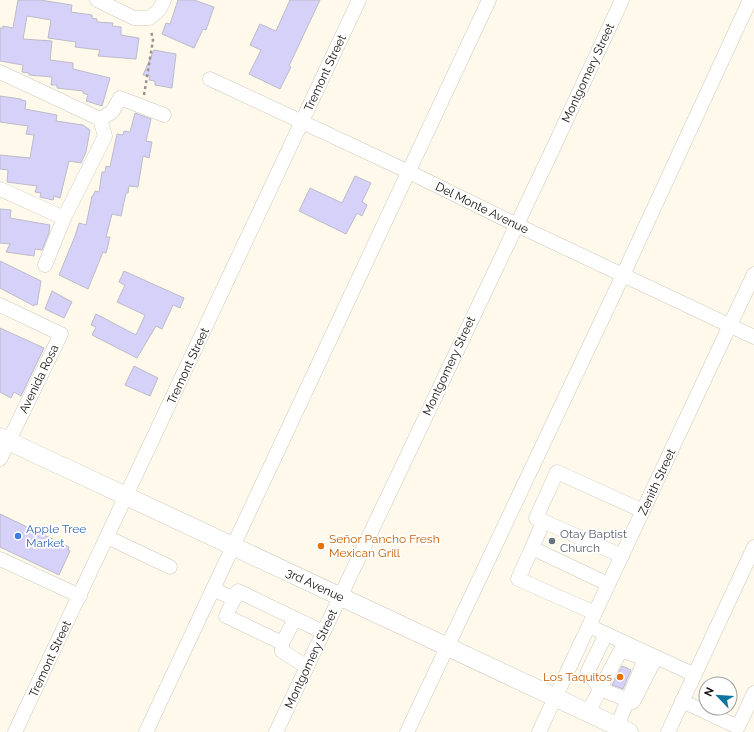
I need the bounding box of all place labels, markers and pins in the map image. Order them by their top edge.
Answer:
place label: Apple Tree Market [26,522,86,550]
place label: Otay Baptist Church [560,527,627,555]
marker: Apple Tree Market [13,531,23,541]
place label: Señor Pancho Fresh Mexican Grill [329,532,440,560]
marker: Otay Baptist Church [547,536,557,546]
marker: Señor Pancho Fresh Mexican Grill [316,541,326,551]
place label: Los Taquitos [543,670,612,684]
marker: Los Taquitos [615,672,625,682]

